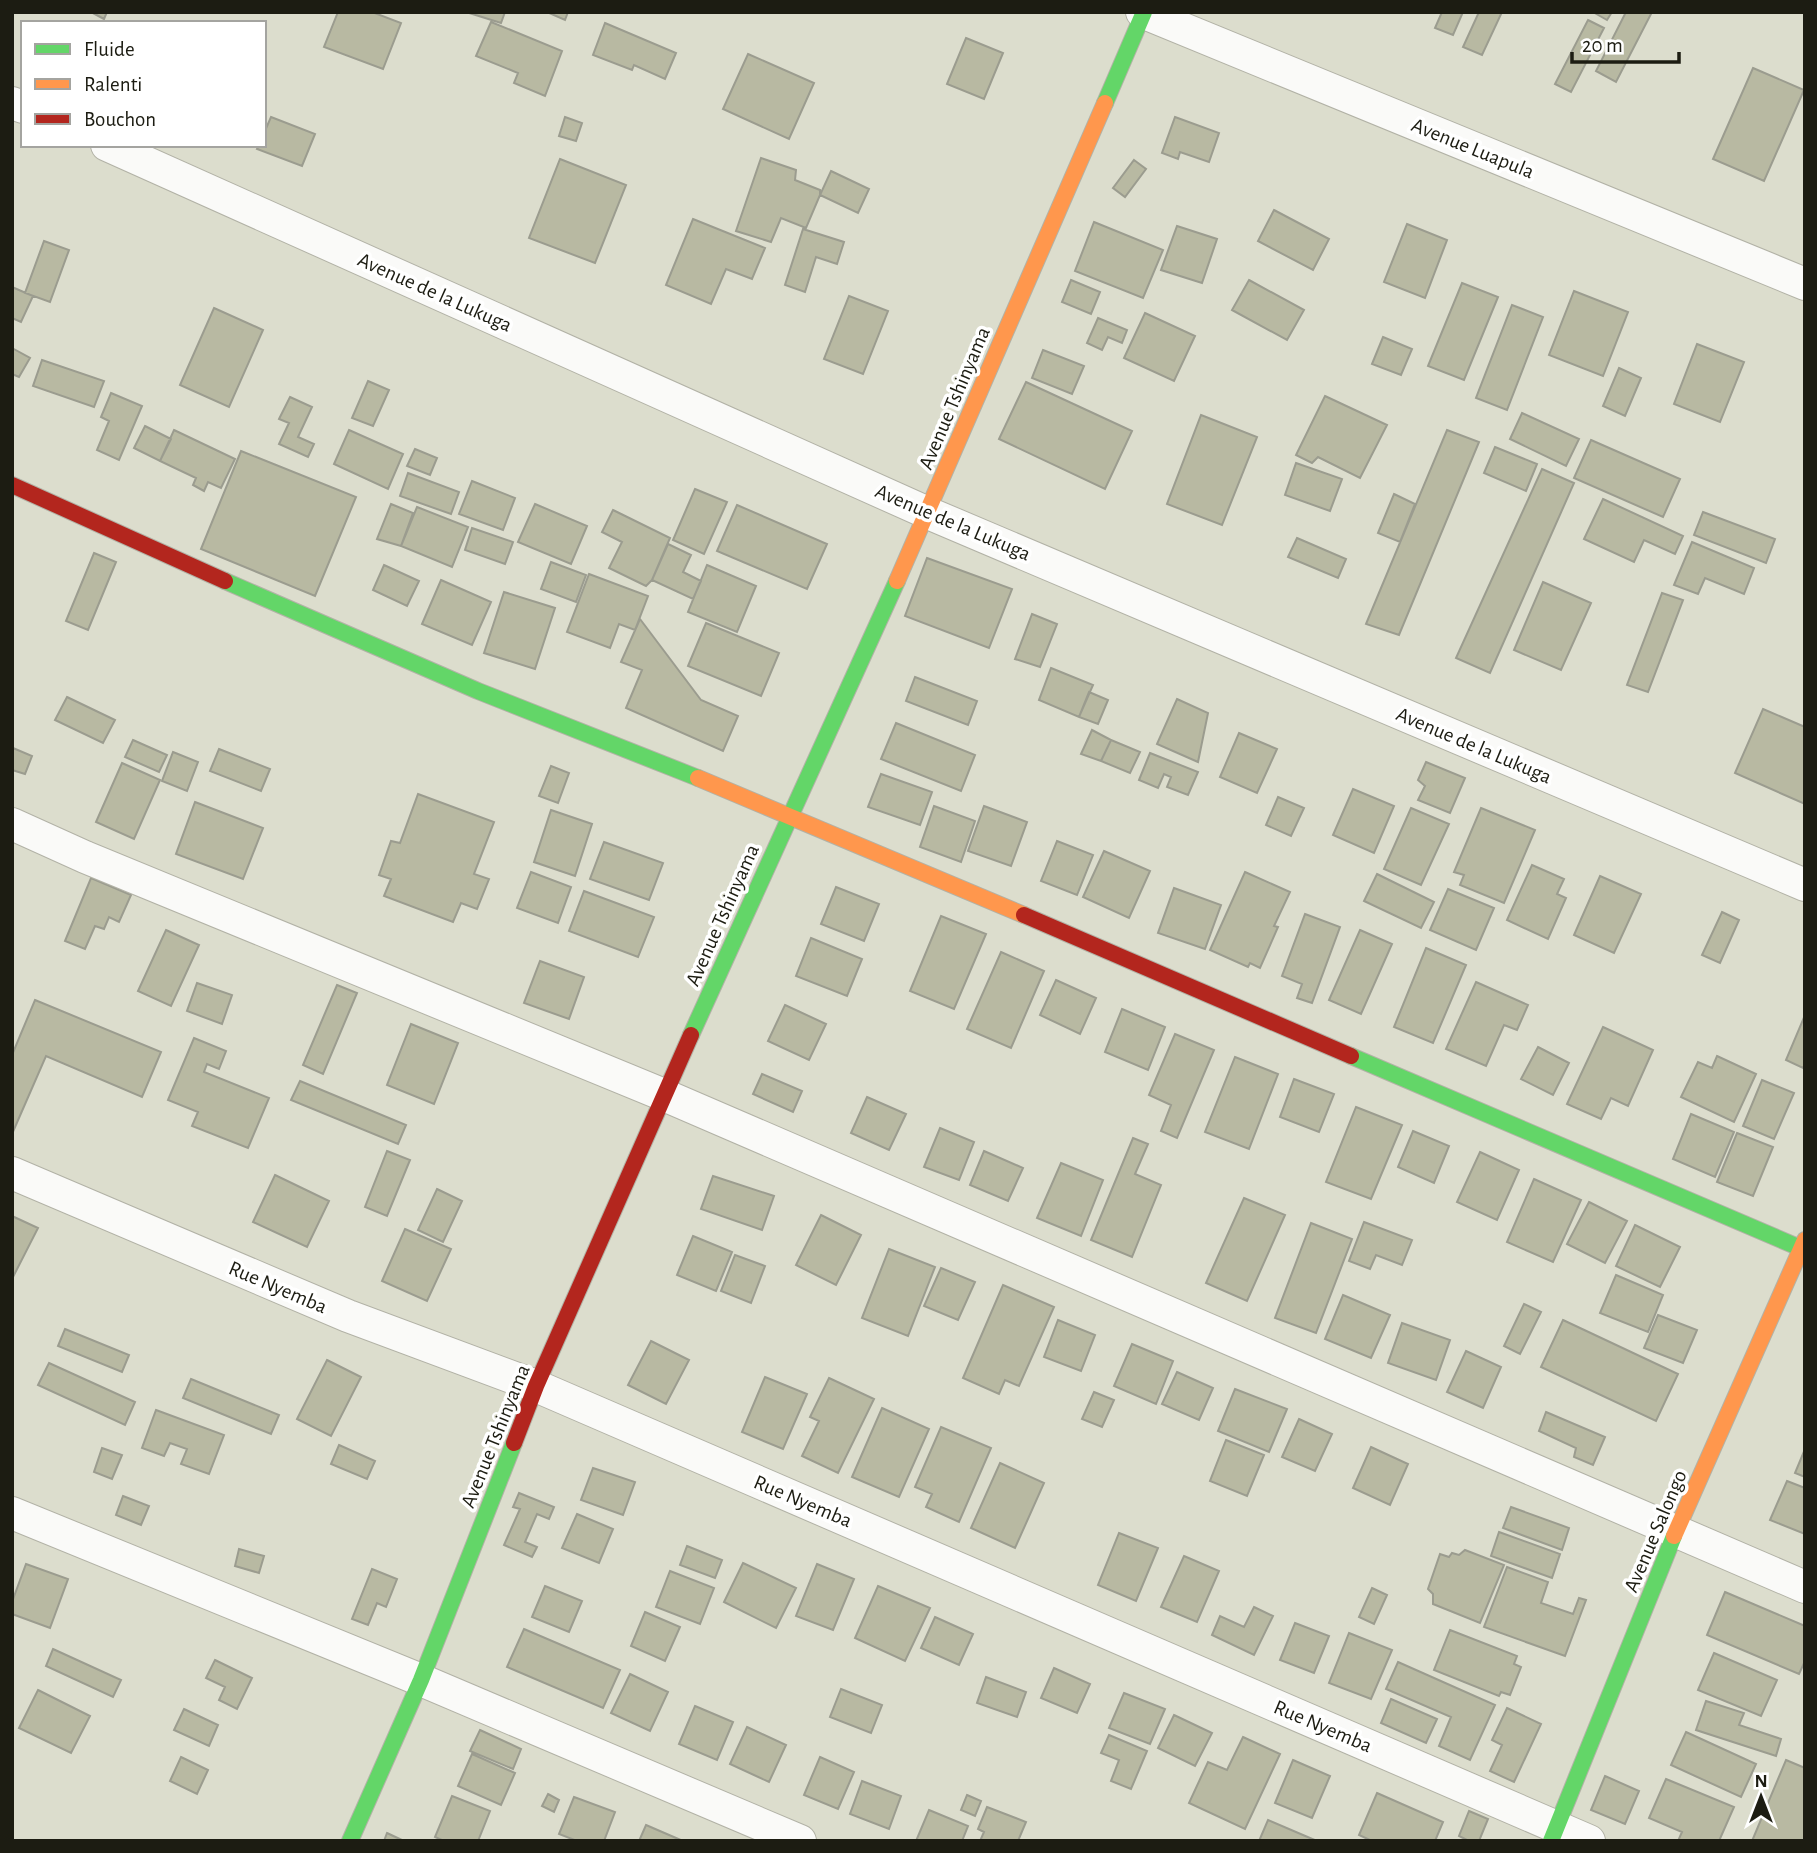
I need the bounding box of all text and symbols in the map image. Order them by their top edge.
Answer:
legend [21,21,266,147]
scale bar [1572,21,1679,65]
text: 20 m [1582,35,1623,56]
text: Fluide [84,39,135,60]
text: Ralenti [84,74,142,95]
text: Bouchon [84,109,156,130]
street label: Avenue Luapula [1409,114,1537,183]
street label: Avenue de la Lukuga [355,249,515,336]
street label: Avenue Tshinyama [915,324,994,472]
street label: Avenue de la Lukuga [872,480,1034,565]
street label: Avenue de la Lukuga [1393,703,1555,788]
street label: Avenue Tshinyama [682,841,763,989]
street label: Rue Nyemba [226,1257,330,1318]
street label: Avenue Tshinyama [457,1361,534,1511]
street label: Avenue Salongo [1620,1467,1691,1595]
street label: Rue Nyemba [751,1471,855,1532]
street label: Rue Nyemba [1271,1696,1375,1757]
north arrow [1726,1762,1796,1832]
text: N [1754,1772,1768,1791]

